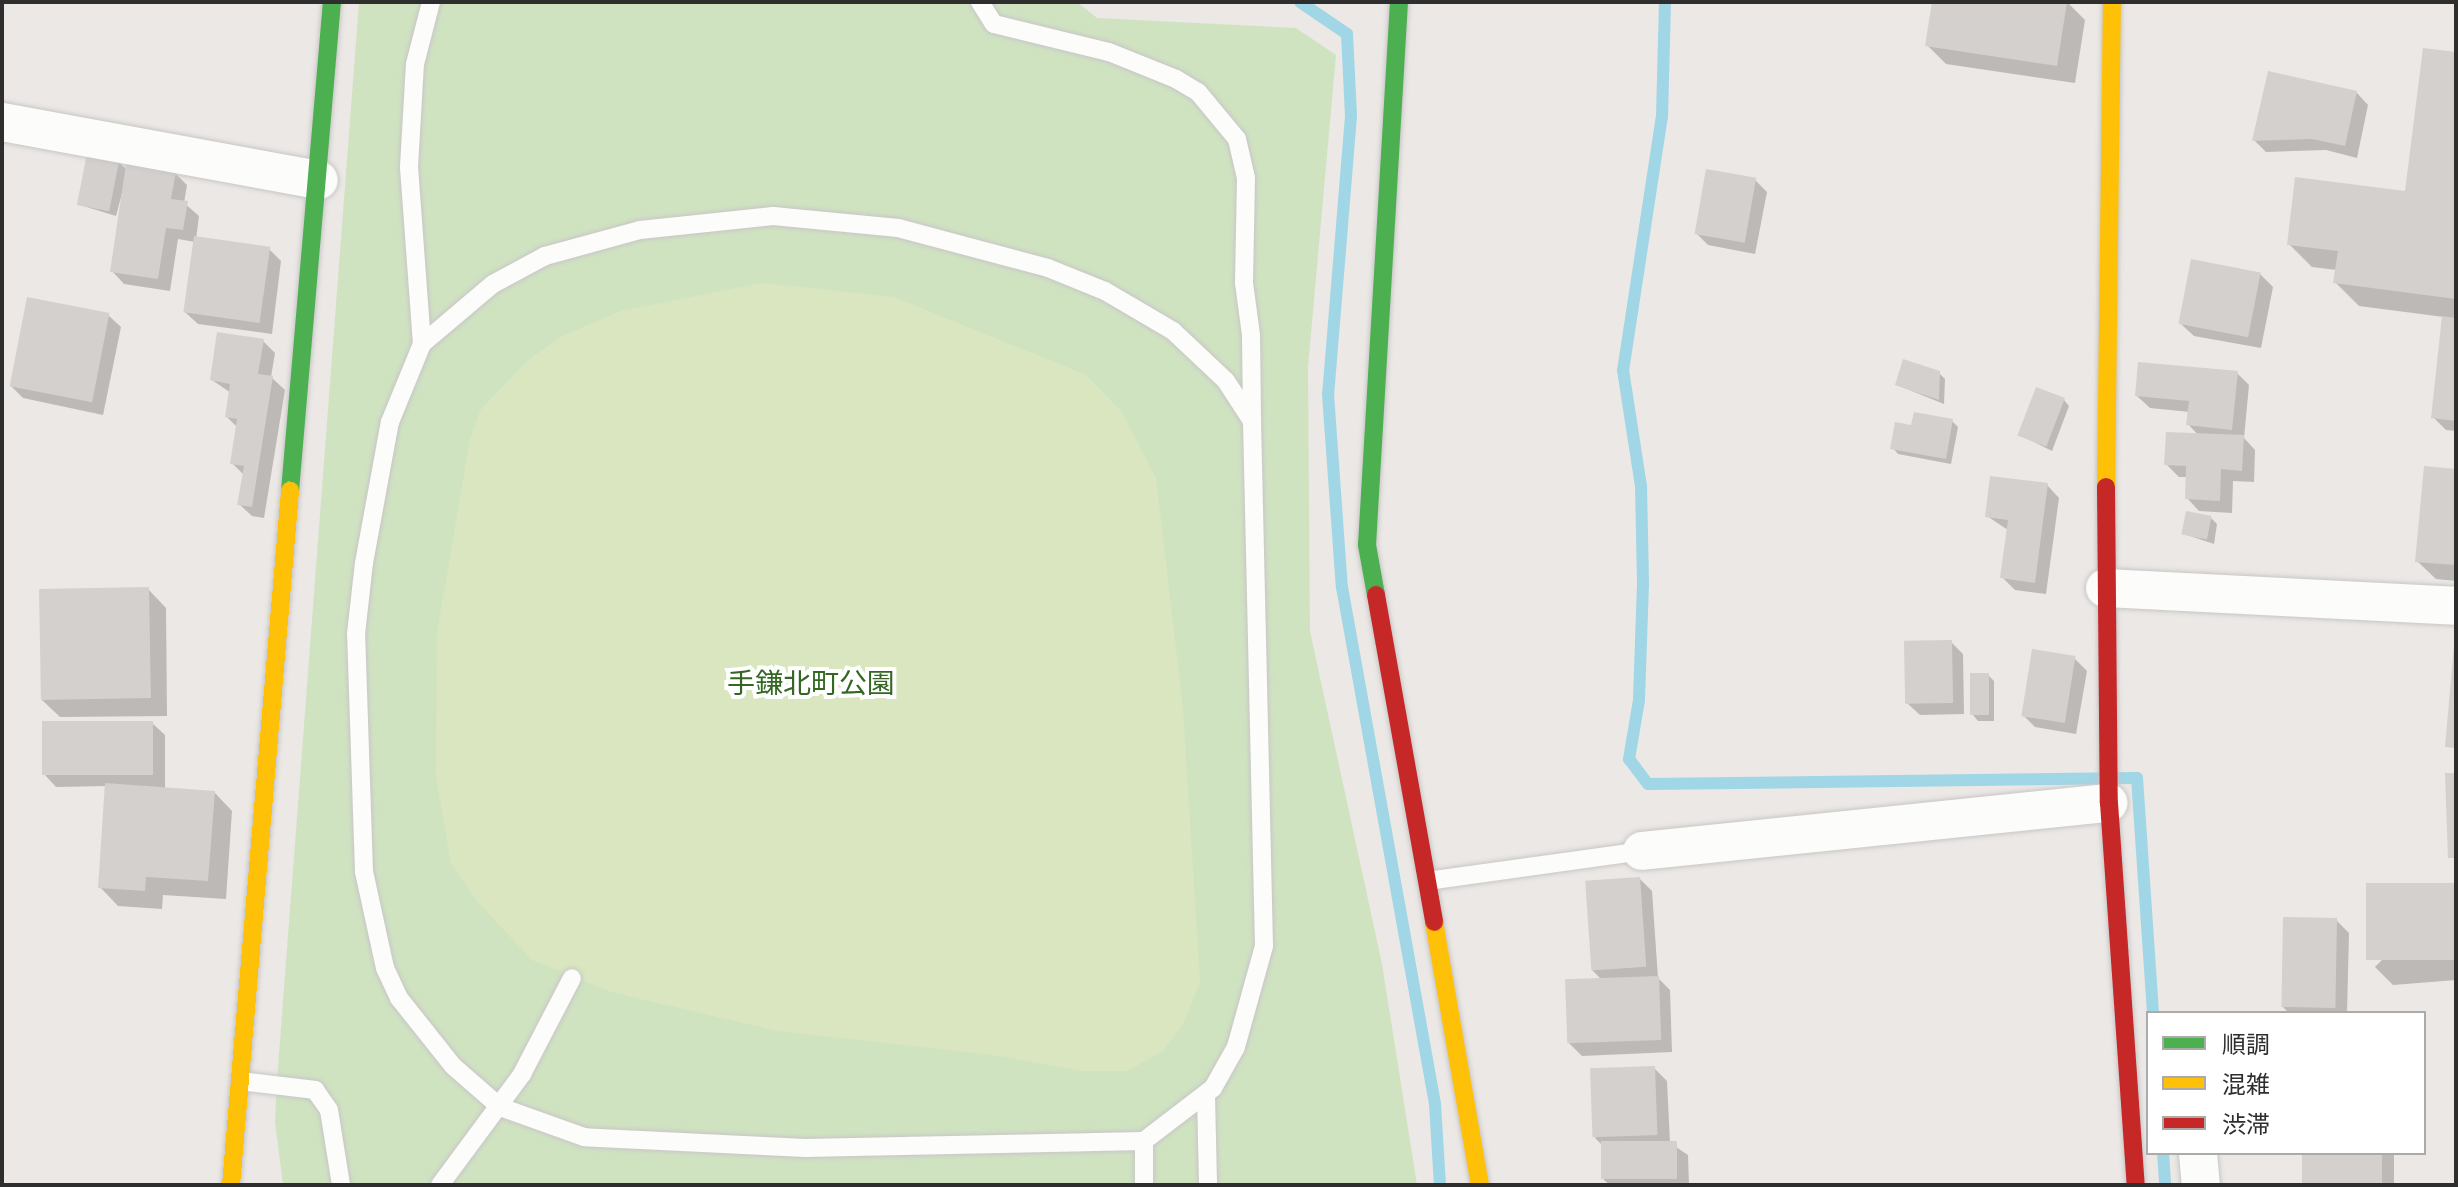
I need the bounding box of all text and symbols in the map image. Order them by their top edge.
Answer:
park label: 手鎌北町公園 [727,667,895,701]
legend [2146,1011,2426,1155]
text: 順調 [2222,1028,2270,1061]
text: 混雑 [2222,1068,2270,1101]
text: 渋滞 [2222,1108,2270,1141]

